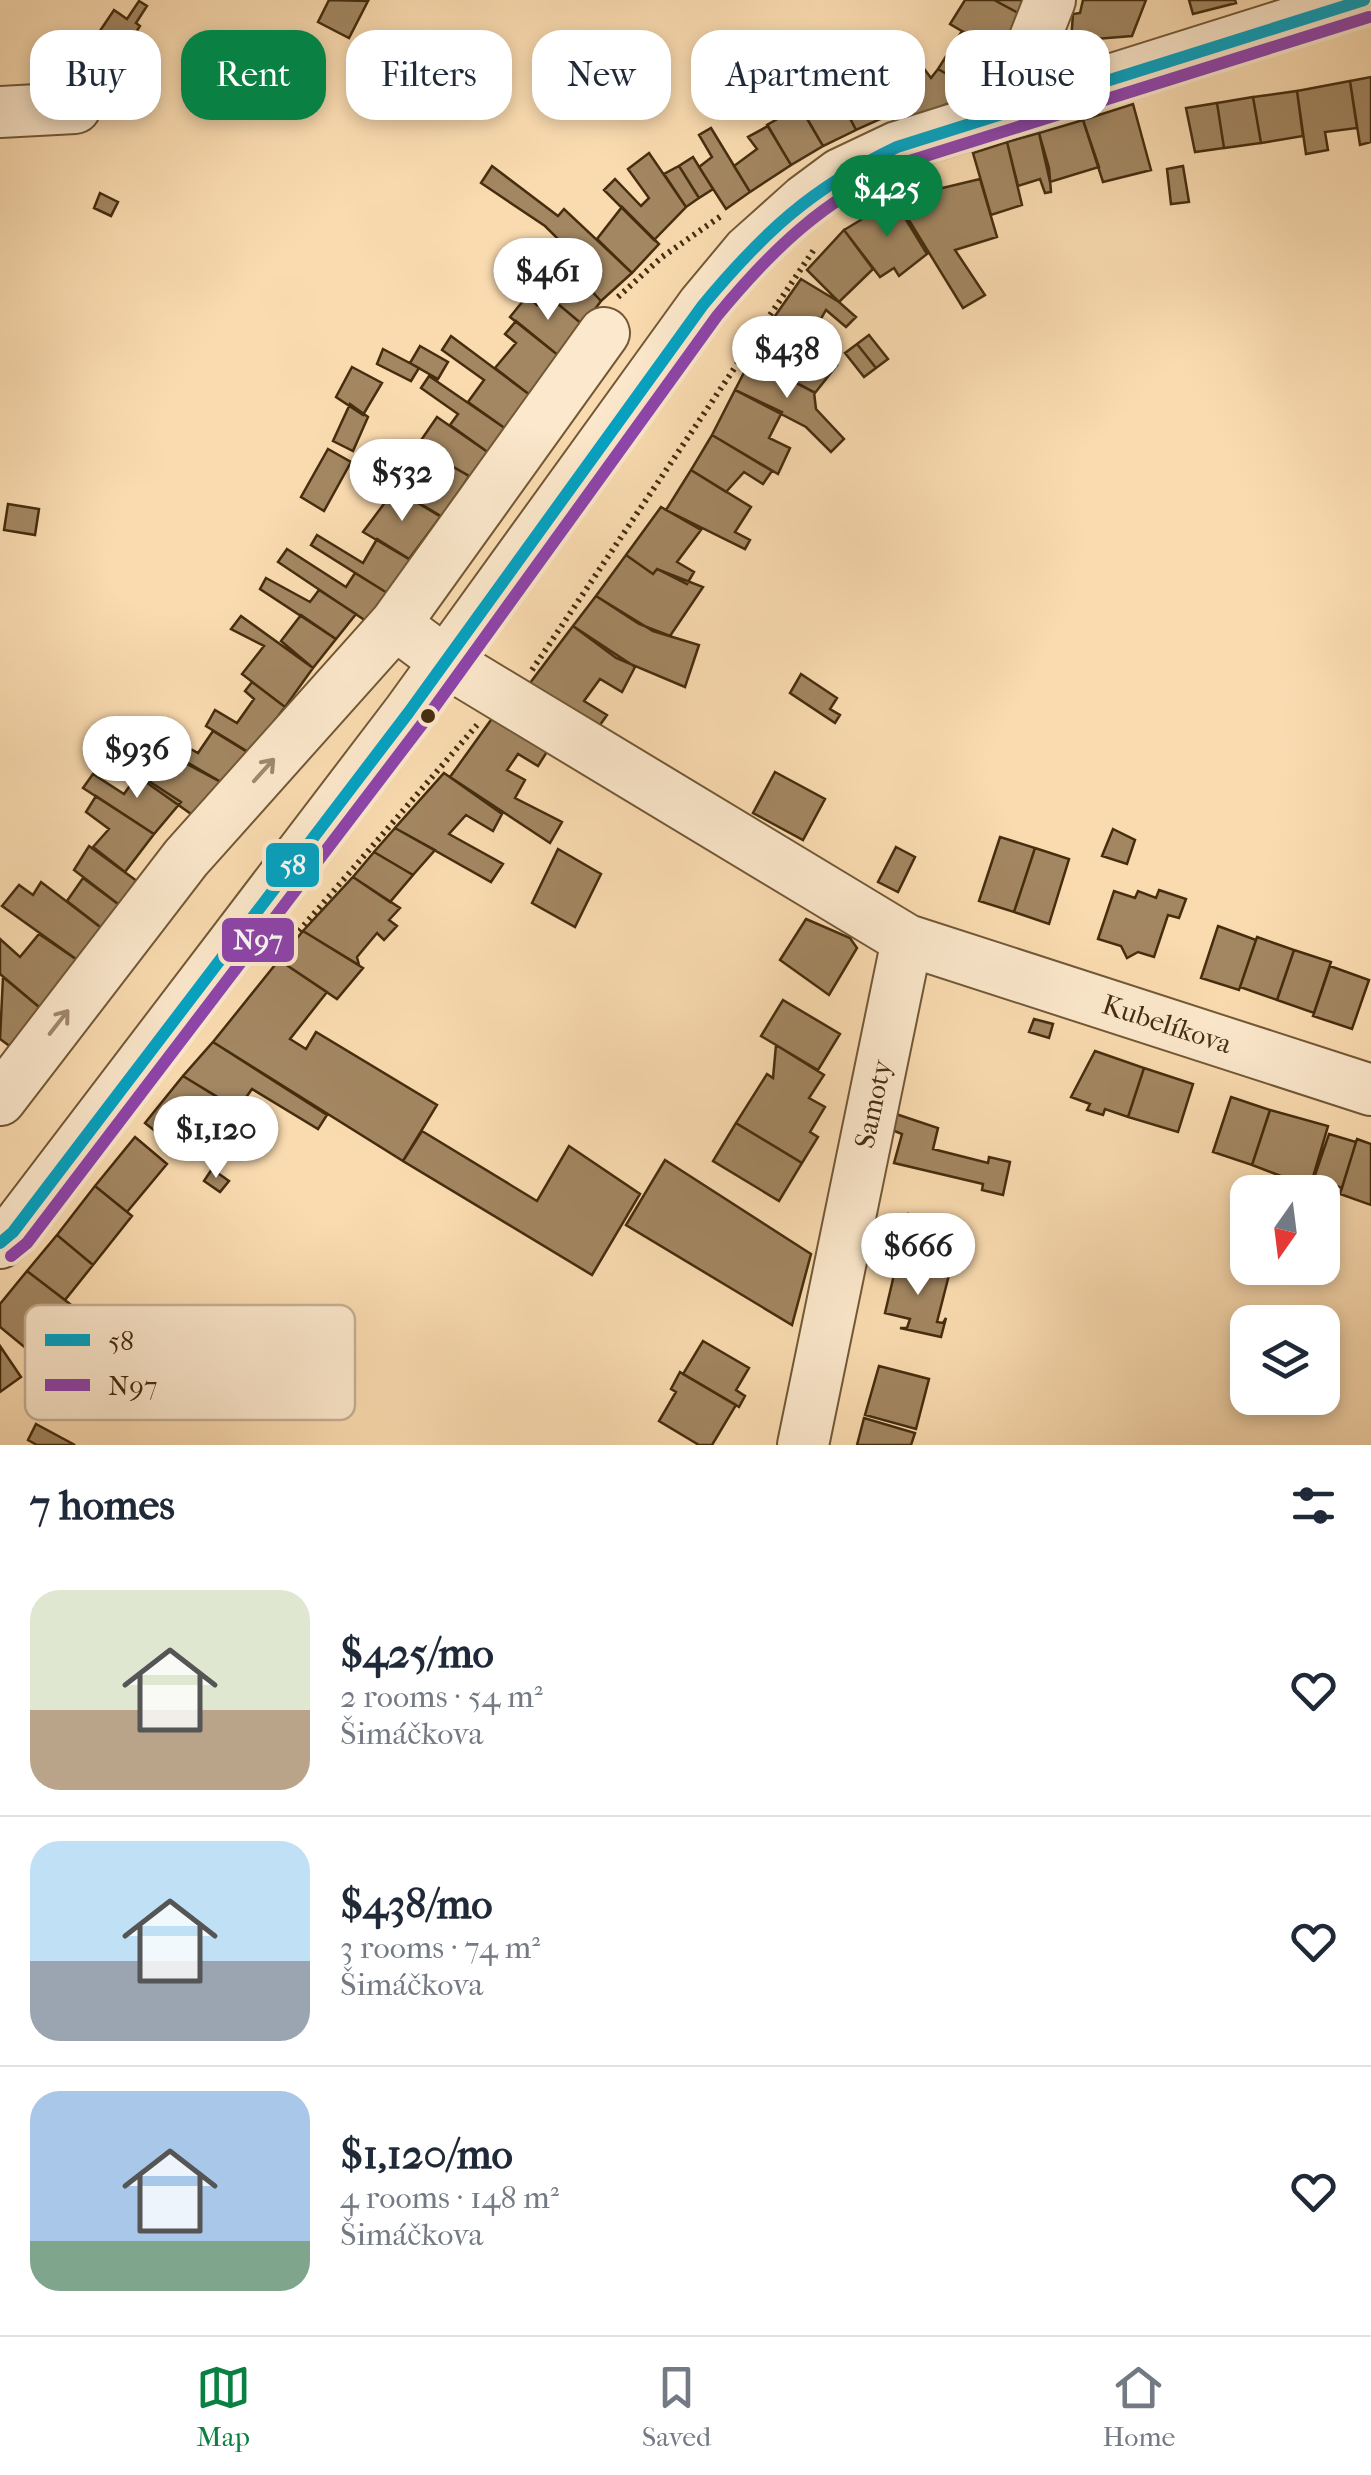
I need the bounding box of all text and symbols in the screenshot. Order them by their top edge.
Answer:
chip: Buy [30,30,161,120]
chip: Rent [181,30,326,120]
chip: Filters [346,30,512,120]
chip: New [532,30,671,120]
chip: Apartment [691,30,925,120]
chip: House [945,30,1110,120]
pin: $425 [828,155,946,240]
text: $425 [854,169,920,206]
pin: $461 [489,238,607,323]
text: $461 [515,252,581,289]
pin: $438 [728,316,846,401]
text: $438 [754,330,820,367]
pin: $532 [343,439,461,524]
text: $532 [371,453,433,490]
unlabelled marker [418,706,438,726]
pin: $936 [78,716,196,801]
text: $936 [105,730,169,767]
one-way arrow [253,758,276,783]
line badge: 58 [264,841,321,889]
text: 58 [280,848,306,881]
line badge: N97 [220,916,296,964]
text: N97 [233,923,283,956]
street label: Kubelíkova [1098,988,1237,1061]
one-way arrow [48,1010,70,1036]
street label: Samoty [848,1056,899,1151]
pin: $1,120 [135,1096,297,1181]
text: $1,120 [175,1110,257,1147]
north arrow [1230,1175,1340,1285]
map controls [1230,1175,1340,1415]
pin: $666 [859,1213,977,1298]
text: $666 [883,1227,953,1264]
legend [25,1305,355,1420]
button: layers [1230,1305,1340,1415]
text: 58 [108,1324,134,1357]
text: N97 [108,1369,157,1402]
icon: filters [1286,1478,1341,1533]
text: 7 homes [30,1481,175,1530]
text: $425/mo [340,1629,494,1678]
icon: home [110,1630,230,1750]
icon: heart [1286,1663,1341,1718]
text: 2 rooms · 54 m² [340,1678,543,1715]
text: Šimáčkova [340,1715,483,1752]
text: $438/mo [340,1880,493,1929]
icon: home [110,1881,230,2001]
icon: heart [1286,1914,1341,1969]
text: 3 rooms · 74 m² [340,1929,540,1966]
text: Šimáčkova [340,1966,483,2003]
text: $1,120/mo [340,2130,513,2179]
icon: home [110,2131,230,2251]
icon: heart [1286,2164,1341,2219]
text: 4 rooms · 148 m² [340,2179,559,2216]
text: Šimáčkova [340,2216,483,2253]
tab: Map [196,2360,251,2453]
tab: Saved [642,2360,711,2453]
tab: Home [1103,2360,1175,2453]

